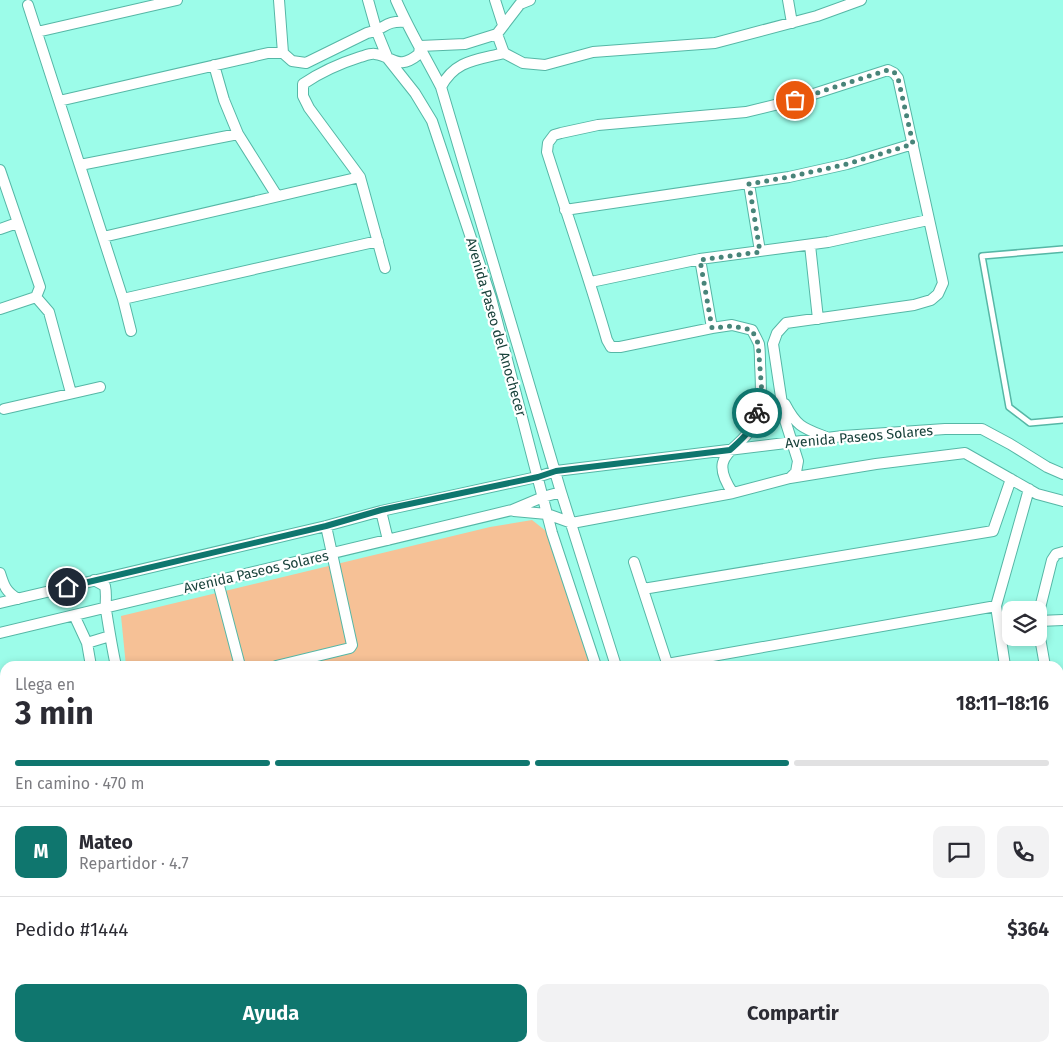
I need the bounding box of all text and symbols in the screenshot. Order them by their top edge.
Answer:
pin [774,79,816,121]
icon: bag [781,86,809,114]
street label: Avenida Paseo del Anochecer [462,236,530,419]
courier [732,388,782,438]
icon: bike [743,399,771,427]
street label: Avenida Paseos Solares [784,422,934,452]
street label: Avenida Paseos Solares [182,547,331,597]
pin [46,566,88,608]
icon: home [53,573,81,601]
map controls [1002,601,1047,646]
button: layers [1002,601,1047,646]
text: Llega en [15,675,75,694]
text: 18:11–18:16 [956,692,1049,715]
text: 3 min [15,694,94,732]
text: En camino · 470 m [15,774,144,793]
button: chat [933,826,985,878]
button: phone [997,826,1049,878]
text: Mateo [79,831,133,854]
text: M [34,840,48,863]
text: Repartidor · 4.7 [79,854,189,873]
text: Pedido #1444 [15,918,128,941]
text: $364 [1007,918,1049,941]
button: Ayuda [15,984,527,1042]
button: Compartir [537,984,1049,1042]

